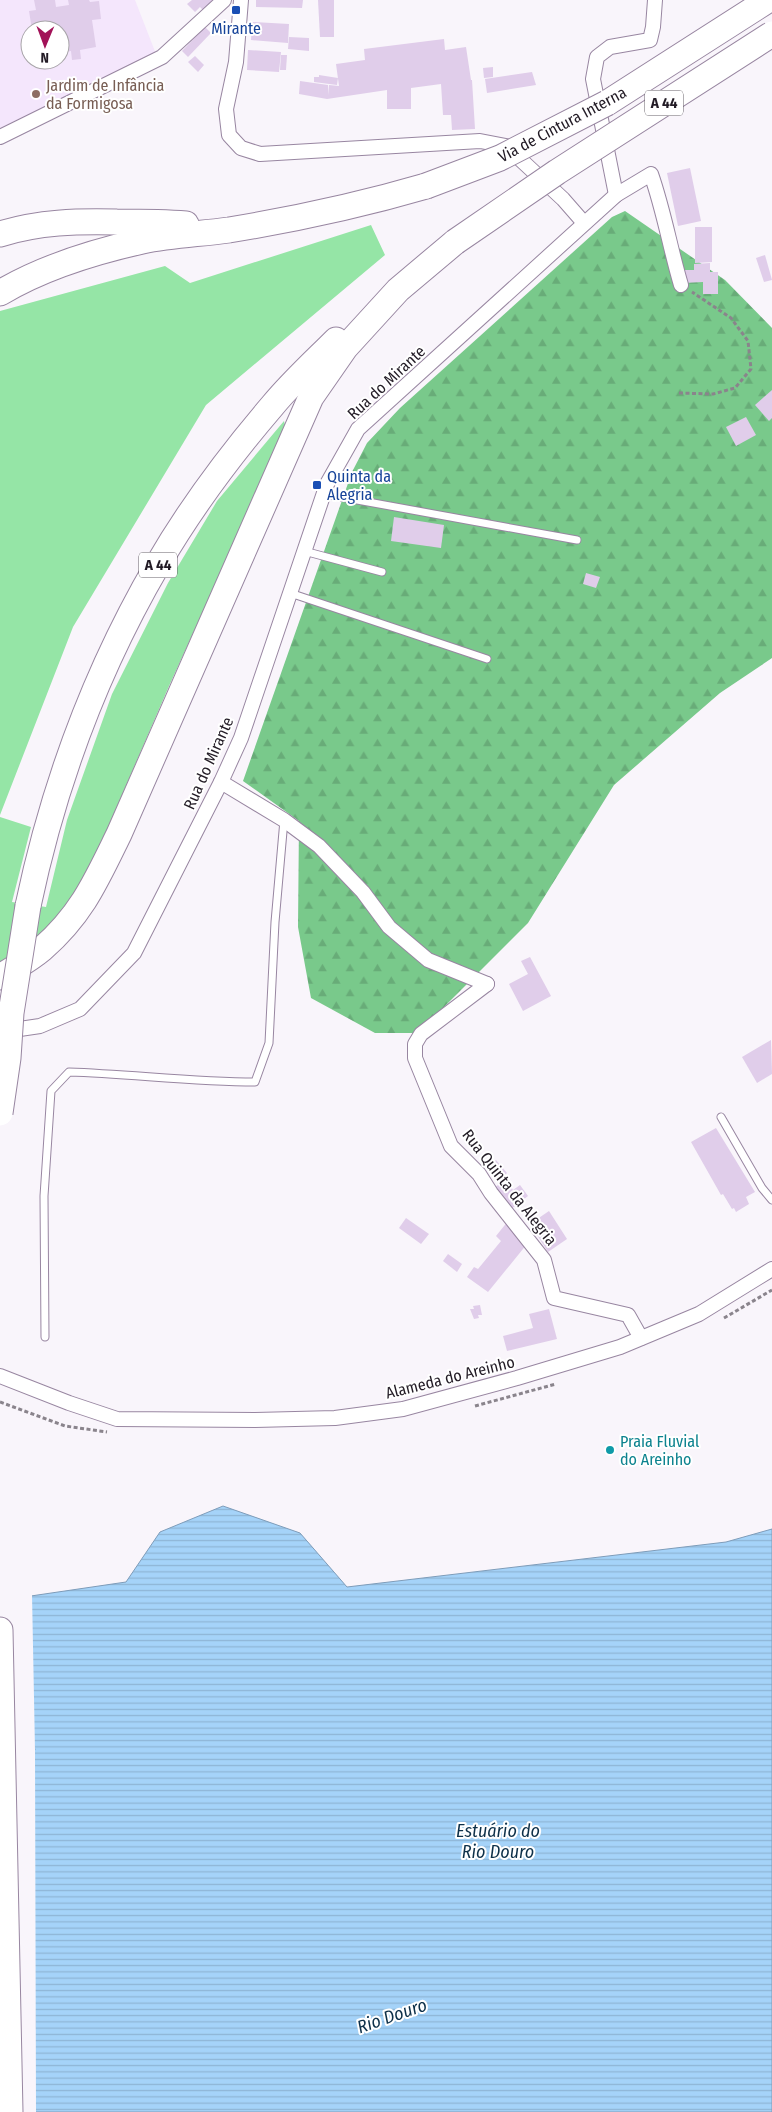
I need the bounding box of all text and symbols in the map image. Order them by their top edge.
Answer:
marker: Mirante [230,4,242,16]
place label: Mirante [211,19,261,38]
north arrow [20,20,70,70]
text: N [40,49,49,66]
place label: Jardim de Infância da Formigosa [46,76,165,113]
street label: Via de Cintura Interna [495,83,630,166]
marker: Jardim de Infância da Formigosa [30,88,42,100]
road number: A 44 [645,90,683,116]
street label: Rua do Mirante [344,342,429,423]
place label: Quinta da Alegria [327,467,391,504]
marker: Quinta da Alegria [311,479,323,491]
road number: A 44 [139,552,177,578]
street label: Rua do Mirante [180,714,237,812]
street label: Rua Quinta da Alegria [458,1126,561,1249]
street label: Alameda do Areinho [384,1352,517,1403]
place label: Praia Fluvial do Areinho [620,1432,699,1469]
marker: Praia Fluvial do Areinho [604,1444,616,1456]
water label: Estuário do Rio Douro [456,1820,540,1863]
water label: Rio Douro [354,1994,430,2038]

